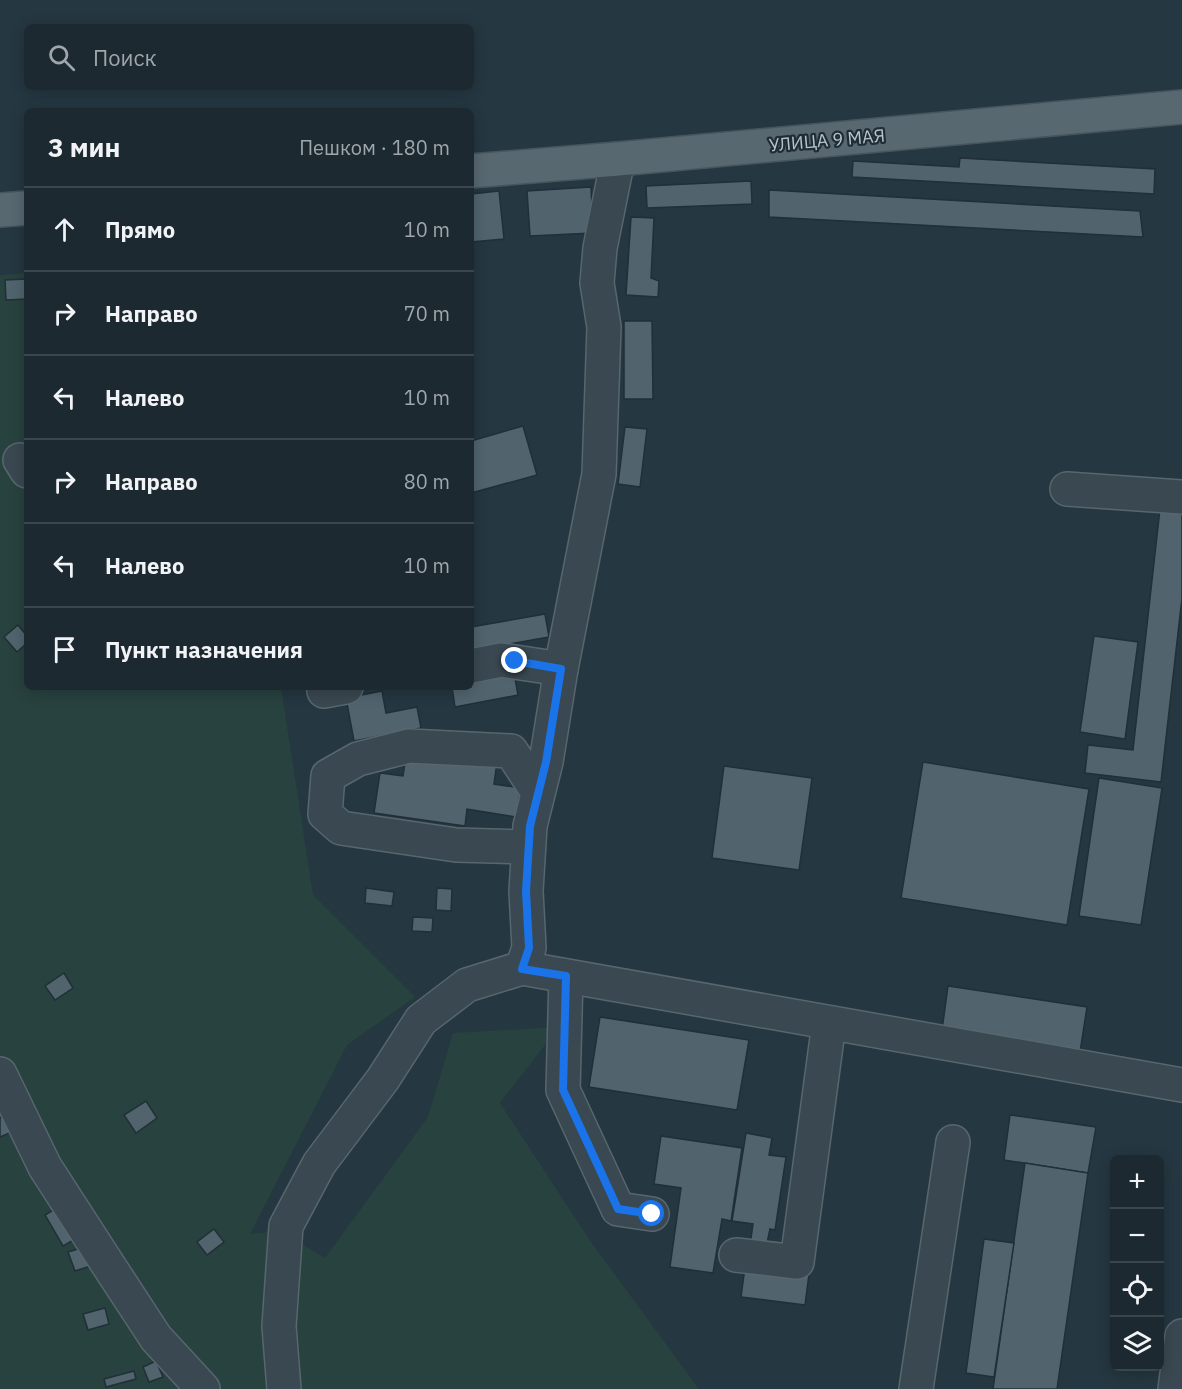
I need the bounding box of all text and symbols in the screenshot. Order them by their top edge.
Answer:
search box [24,24,474,90]
icon: search [45,41,78,74]
text: Поиск [93,43,157,72]
street label: УЛИЦА 9 МАЯ [768,123,886,157]
text: 3 мин [48,130,120,164]
text: Пешком · 180 m [299,134,450,161]
icon: ahead [48,213,81,246]
text: Прямо [105,215,175,244]
text: 10 m [404,216,450,243]
icon: right [48,297,81,330]
text: Направо [105,299,198,328]
text: 70 m [404,300,450,327]
icon: left [48,381,81,414]
text: Налево [105,383,184,412]
text: 10 m [404,384,450,411]
icon: right [48,465,81,498]
text: Направо [105,467,198,496]
text: 80 m [404,468,450,495]
icon: left [48,549,81,582]
text: Налево [105,551,184,580]
text: 10 m [404,552,450,579]
icon: arrive [48,633,81,666]
text: Пункт назначения [105,635,303,664]
route end [501,647,527,673]
map controls [1110,1155,1164,1371]
button: + [1110,1155,1164,1209]
route start [638,1200,664,1226]
button: − [1110,1209,1164,1263]
button: locate [1110,1263,1164,1317]
button: layers [1110,1317,1164,1371]

